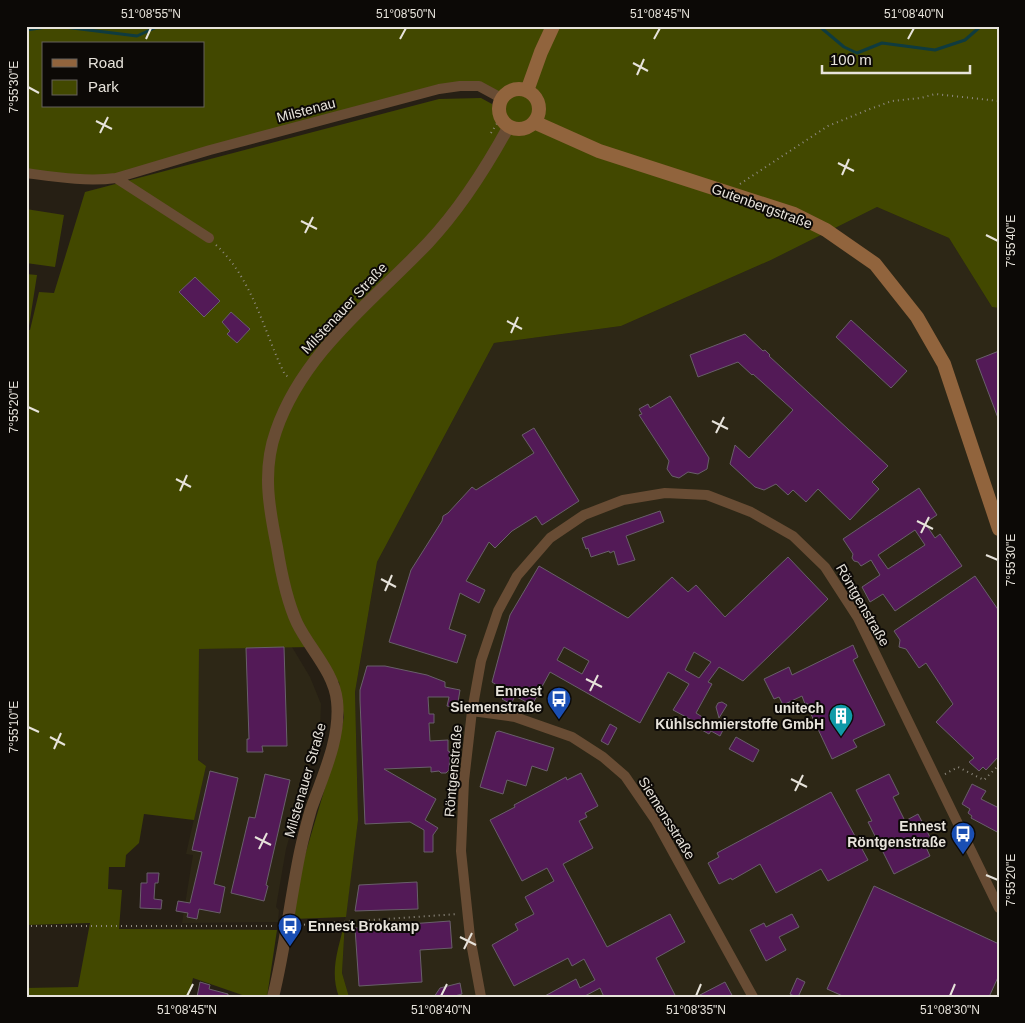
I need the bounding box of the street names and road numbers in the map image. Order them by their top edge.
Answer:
street label: Milstenau [275,95,337,125]
street label: Gutenbergstraße [710,180,815,232]
street label: Milstenauer Straße [298,259,390,357]
street label: Röntgenstraße [833,561,893,649]
street label: Milstenauer Straße [281,721,329,839]
street label: Röntgenstraße [441,724,465,818]
street label: Siemensstraße [635,774,699,862]

